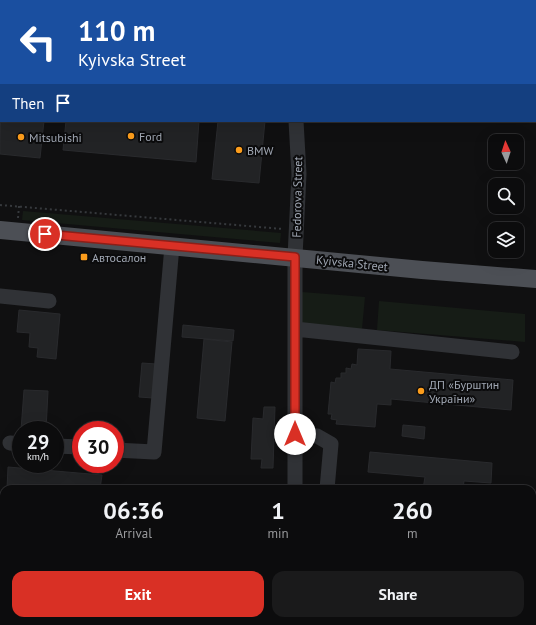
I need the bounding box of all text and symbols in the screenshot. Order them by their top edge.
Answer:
text: 110 m [78,12,155,49]
icon: left [12,16,64,68]
text: Kyivska Street [78,48,186,71]
icon: arrive [52,92,74,114]
text: Then [12,94,44,113]
place label: Ford [139,129,162,144]
place label: Mitsubishi [29,130,82,145]
marker: Ford [126,131,136,141]
marker: Mitsubishi [16,132,26,142]
north arrow [488,134,524,170]
map controls [488,134,524,258]
place label: BMW [247,143,274,158]
marker: BMW [234,145,244,155]
street label: Fedorova Street [289,156,305,238]
button: search [488,178,524,214]
pin [28,217,62,251]
button: layers [488,222,524,258]
icon: arrive [34,223,56,245]
place label: Автосалон [92,250,146,265]
marker: Автосалон [79,252,89,262]
street label: Kyivska Street [315,252,389,274]
place label: ДП «Бурштин України» [429,377,499,406]
marker: ДП «Бурштин України» [416,386,426,396]
position arrow [274,413,316,455]
speed limit sign: 30 [72,421,124,473]
text: 29 [27,429,49,455]
text: km/h [27,450,49,463]
text: 06:36 [103,495,164,526]
text: 1 [271,495,285,526]
text: 260 [392,495,433,526]
text: Arrival [116,525,152,542]
text: min [267,525,289,542]
text: m [407,525,418,542]
button: Exit [12,571,264,617]
button: Share [272,571,524,617]

